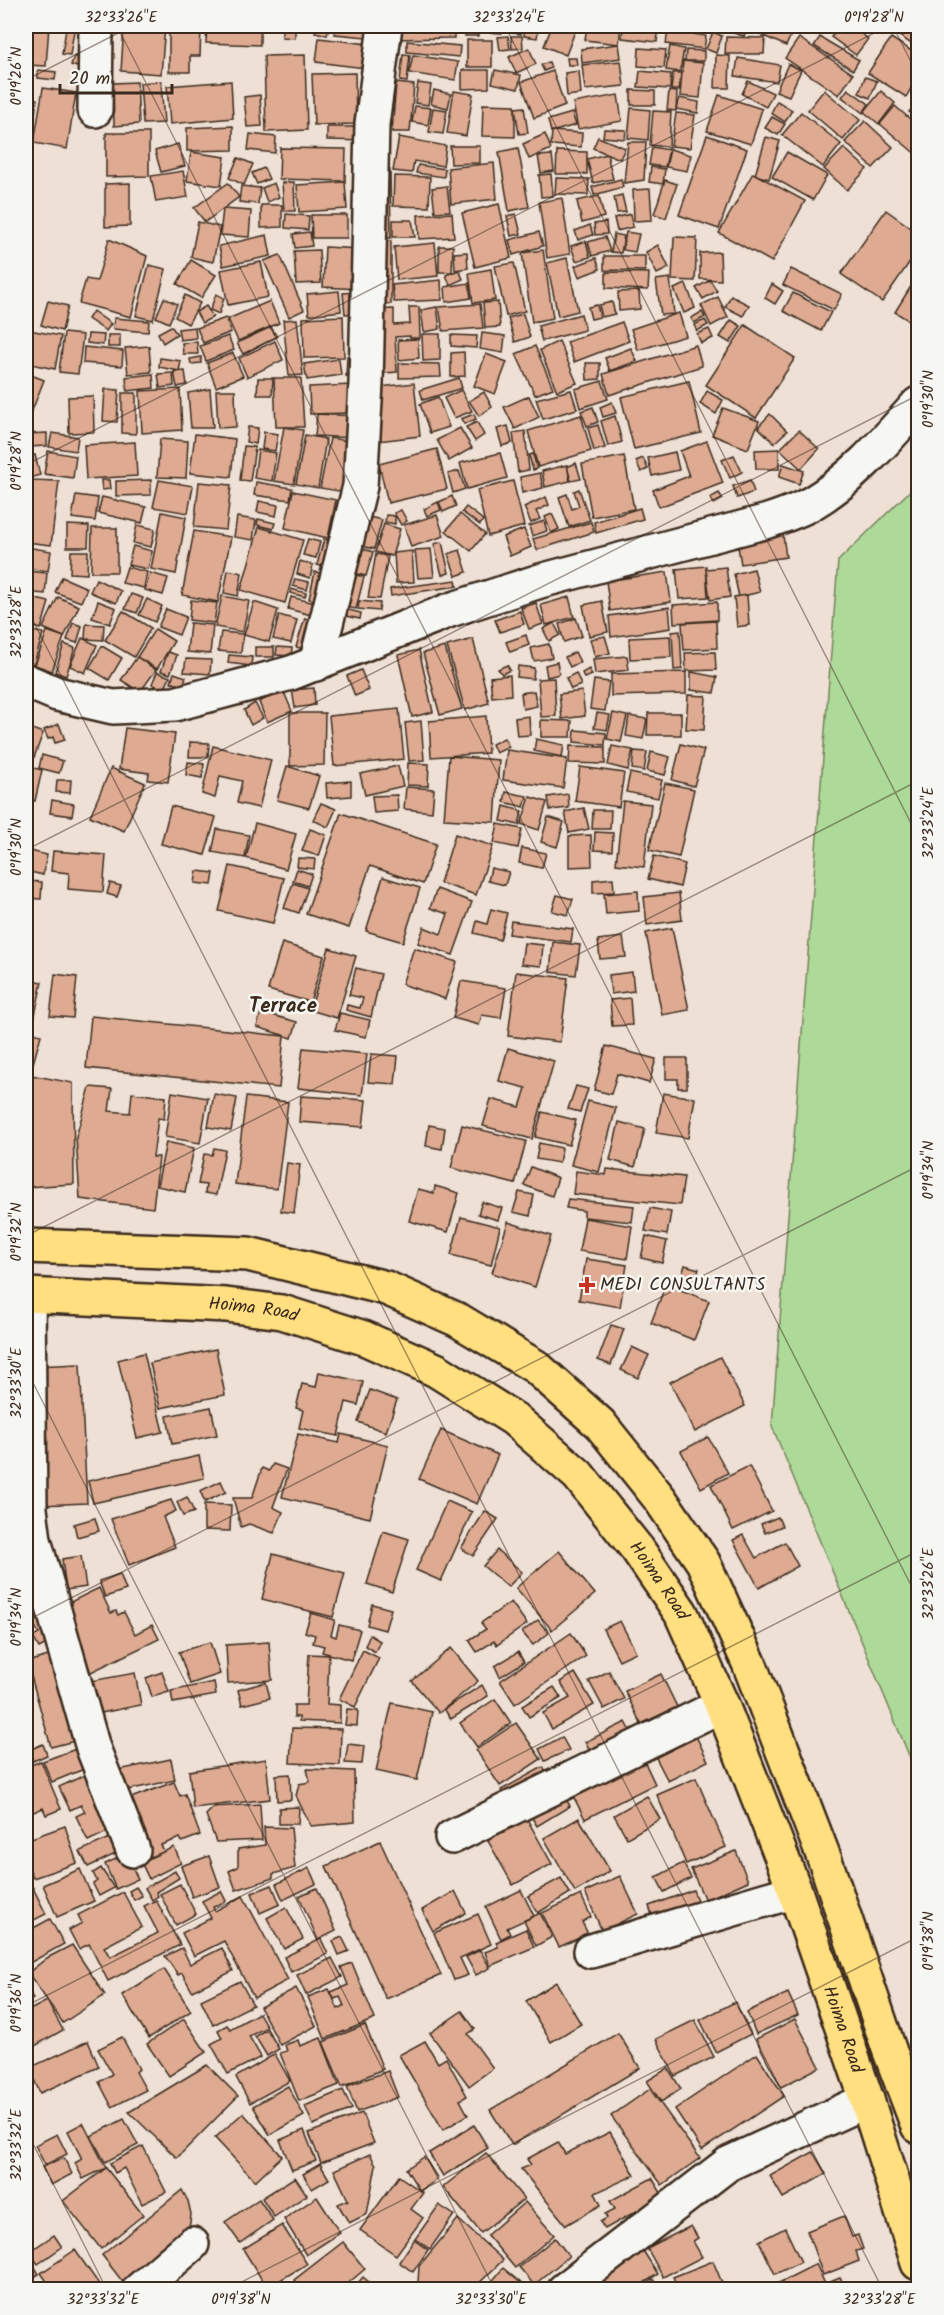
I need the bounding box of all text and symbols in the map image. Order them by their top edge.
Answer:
text: 32°33'26"E [85,6,158,30]
text: 32°33'24"E [473,6,546,30]
text: 0°19'28"N [844,6,904,30]
text: 0°19'26"N [5,47,29,105]
scale bar [60,57,172,95]
text: 20 m [69,65,110,94]
text: 0°19'30"N [917,370,941,428]
text: 0°19'28"N [5,431,29,491]
text: 32°33'28"E [5,584,29,659]
text: 32°33'24"E [917,786,941,859]
text: 0°19'30"N [5,818,29,876]
district label: Terrace [249,990,317,1023]
text: 0°19'34"N [917,1141,941,1199]
text: 0°19'32"N [5,1202,29,1262]
place label: MEDI CONSULTANTS [600,1271,766,1300]
marker: MEDI CONSULTANTS [578,1276,596,1294]
street label: Hoima Road [208,1290,303,1331]
text: 32°33'30"E [5,1346,29,1419]
street label: Hoima Road [622,1535,697,1626]
text: 32°33'26"E [917,1547,941,1620]
text: 0°19'34"N [5,1588,29,1646]
text: 0°19'38"N [917,1911,941,1971]
text: 0°19'36"N [5,1974,29,2032]
street label: Hoima Road [814,1982,872,2078]
text: 32°33'32"E [5,2107,29,2181]
text: 32°33'32"E [67,2288,141,2312]
text: 0°19'38"N [211,2288,271,2312]
text: 32°33'30"E [455,2288,528,2312]
text: 32°33'28"E [842,2288,917,2312]

